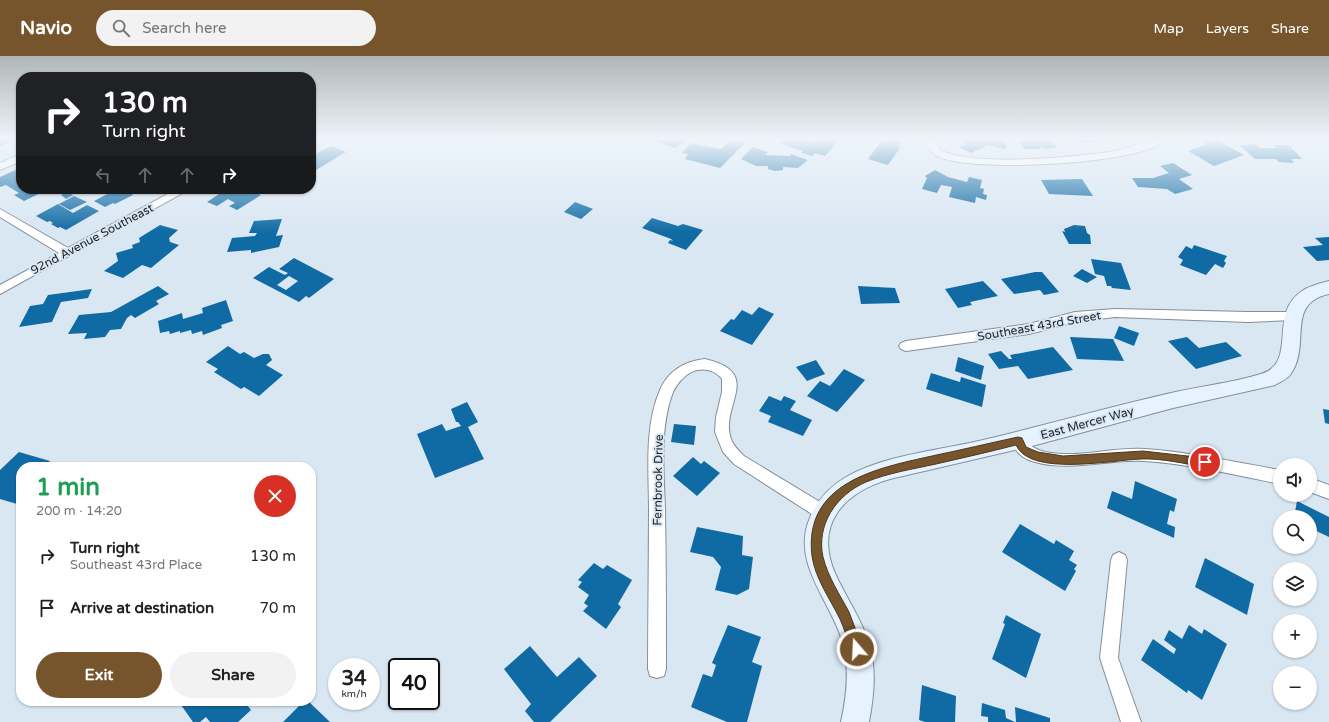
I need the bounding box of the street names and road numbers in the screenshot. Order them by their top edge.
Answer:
street label: 92nd Avenue Southeast [28,201,156,277]
street label: Southeast 43rd Street [976,308,1102,344]
street label: East Mercer Way [1039,404,1136,442]
street label: Fernbrook Drive [650,434,666,526]

